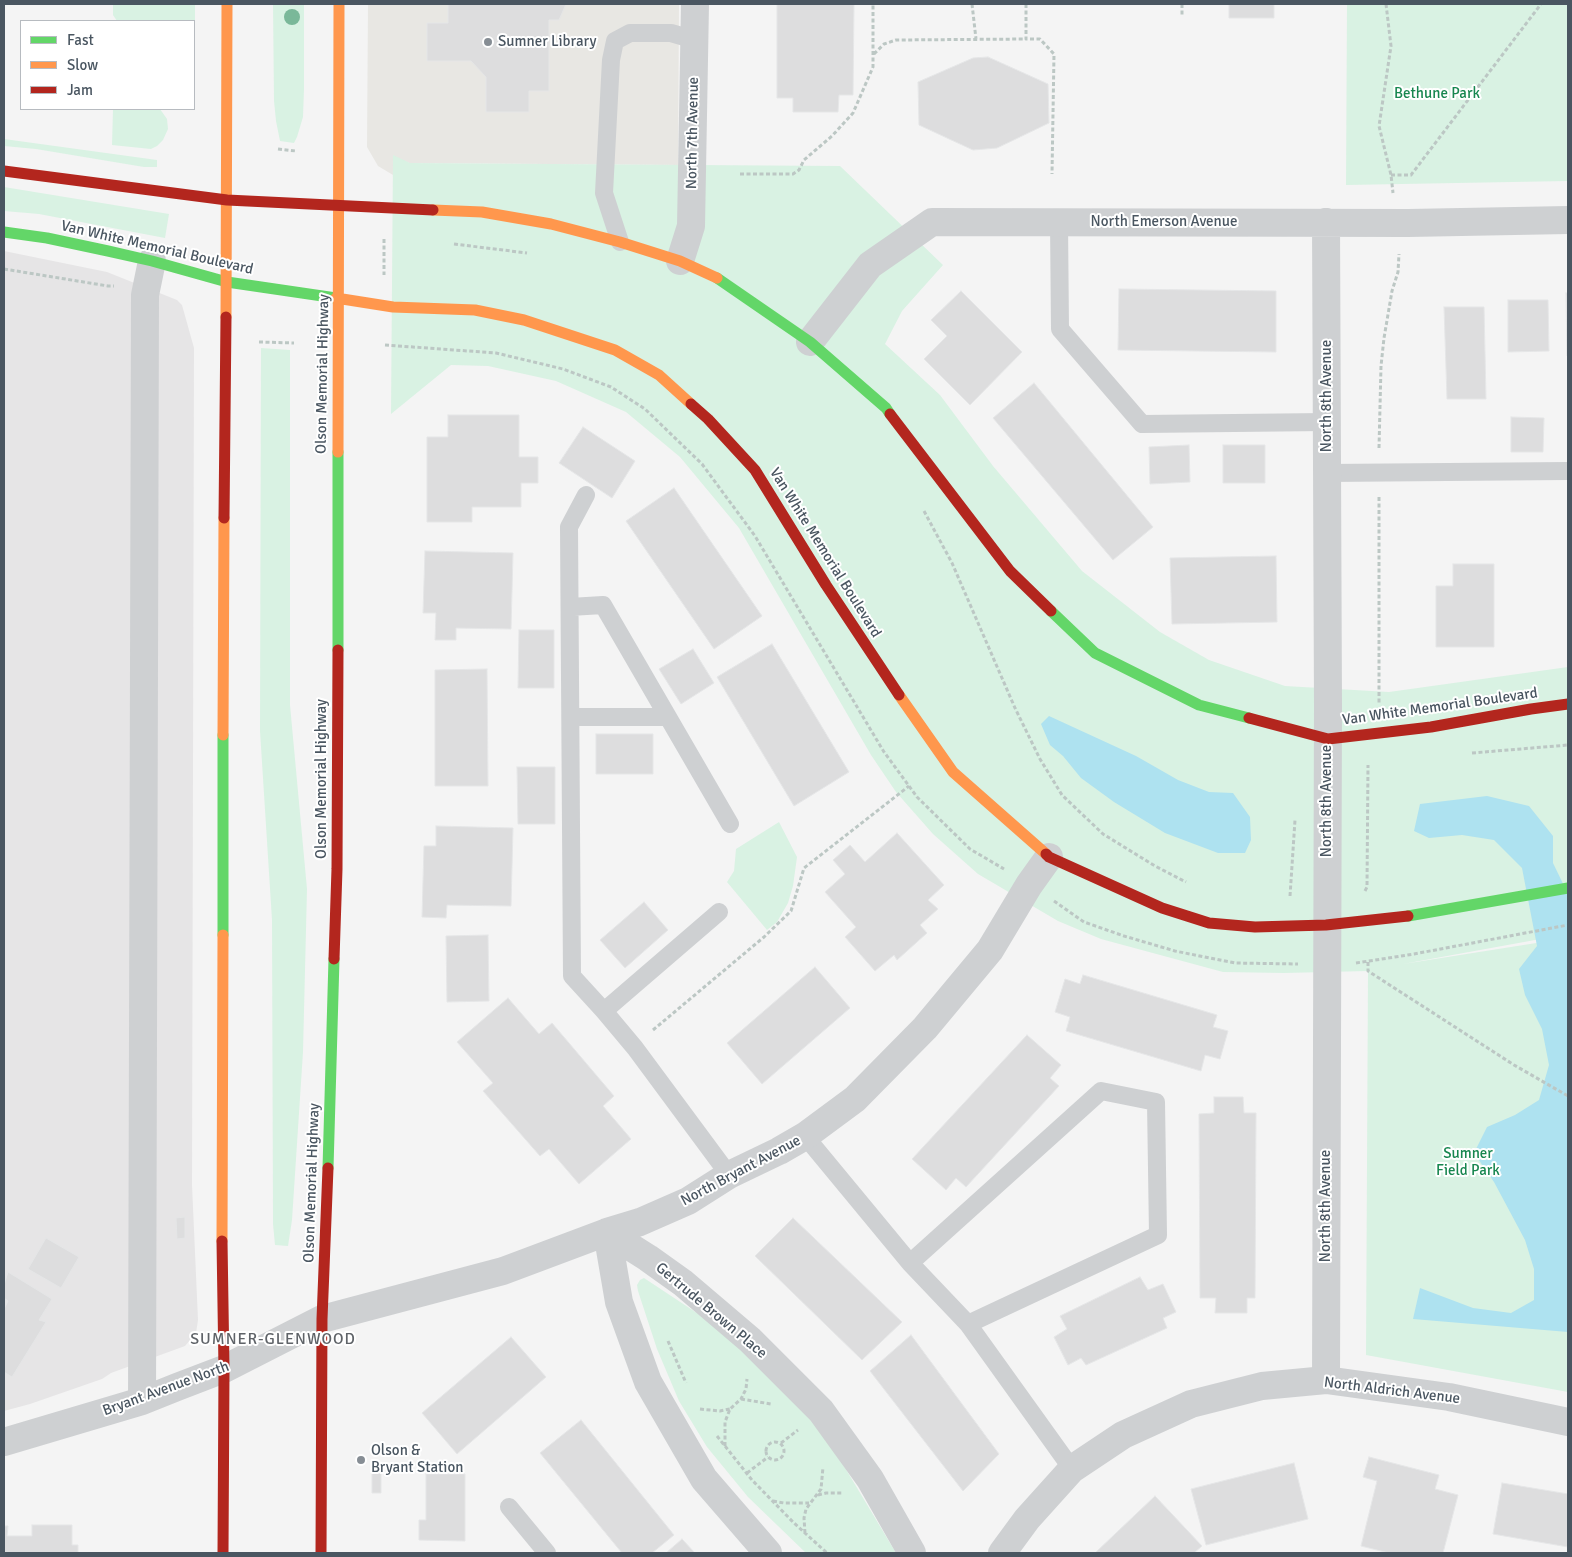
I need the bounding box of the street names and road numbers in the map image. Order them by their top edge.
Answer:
street label: North 7th Avenue [683,77,703,189]
street label: North Emerson Avenue [1091,213,1237,231]
street label: Van White Memorial Boulevard [59,217,255,279]
street label: Olson Memorial Highway [313,294,333,454]
street label: North 8th Avenue [1318,340,1336,452]
street label: Van White Memorial Boulevard [765,465,885,641]
street label: Van White Memorial Boulevard [1341,684,1539,730]
street label: Olson Memorial Highway [313,699,331,859]
street label: North 8th Avenue [1318,745,1336,857]
street label: Olson Memorial Highway [300,1103,324,1263]
street label: North Bryant Avenue [678,1132,804,1210]
street label: North 8th Avenue [1317,1150,1335,1262]
street label: Gertrude Brown Place [652,1259,770,1363]
street label: Bryant Avenue North [100,1358,232,1420]
street label: North Aldrich Avenue [1323,1374,1461,1408]

